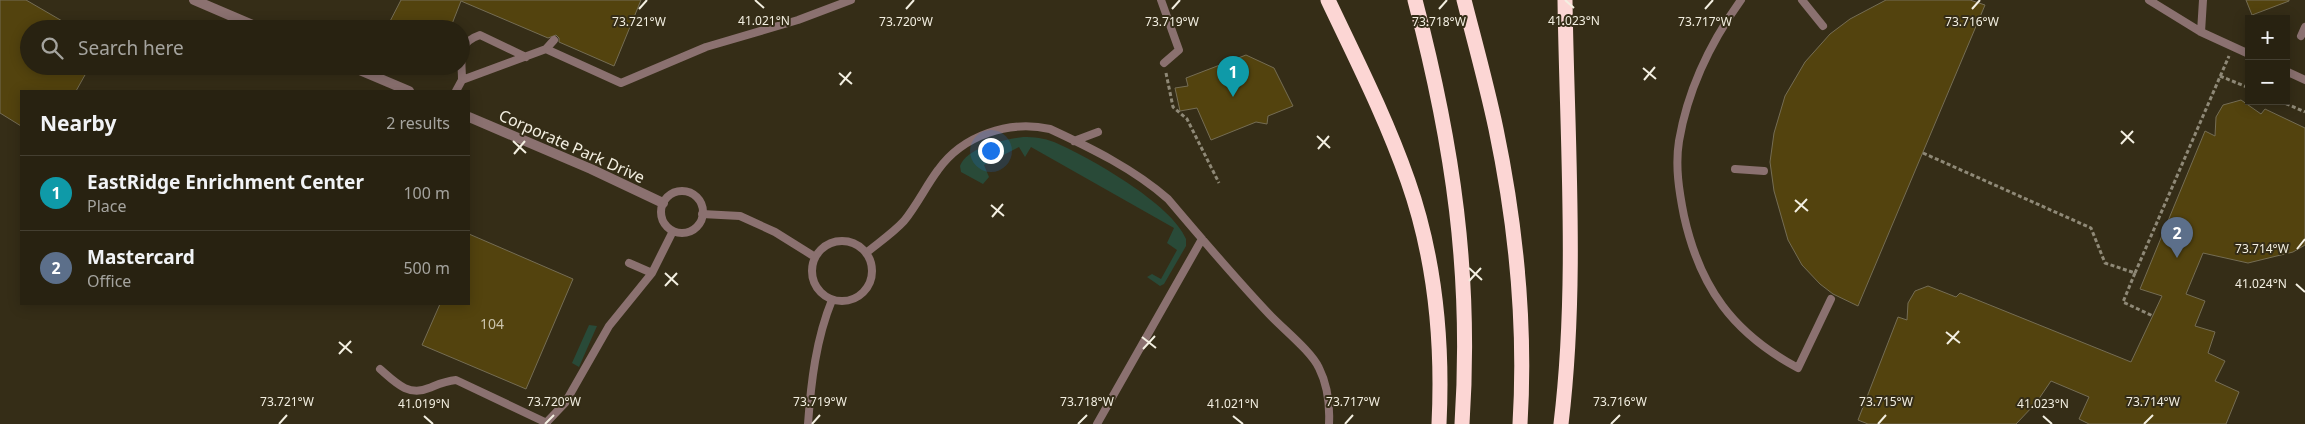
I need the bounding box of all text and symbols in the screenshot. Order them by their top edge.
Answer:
text: 41.021°N [738,12,790,29]
text: 41.023°N [1548,12,1600,29]
text: 73.721°W [612,13,666,30]
text: 73.720°W [879,13,933,30]
text: 73.719°W [1145,13,1199,30]
text: 73.718°W [1412,13,1466,30]
text: 73.717°W [1678,13,1732,30]
text: 73.716°W [1945,13,1999,30]
map controls [2245,15,2290,105]
button: + [2245,15,2290,60]
search box [20,20,470,75]
icon: search [38,34,66,62]
text: Search here [78,35,184,61]
pin: 1 [1217,56,1249,97]
button: − [2245,60,2290,105]
street label: Corporate Park Drive [495,104,649,188]
text: Nearby [40,109,116,137]
text: 2 results [386,112,450,134]
your location [978,138,1004,164]
text: EastRidge Enrichment Center [87,169,364,195]
text: 1 [51,182,61,204]
text: 100 m [403,182,450,204]
text: Place [87,195,127,217]
pin: 2 [2161,217,2193,258]
text: 73.714°W [2235,240,2289,257]
text: Mastercard [87,244,195,270]
text: 2 [51,257,61,279]
text: 500 m [403,257,450,279]
text: Office [87,270,131,292]
text: 41.024°N [2235,275,2287,292]
house number: 104 [480,314,504,333]
text: 73.721°W [260,393,314,410]
text: 73.720°W [527,393,581,410]
text: 73.719°W [793,393,847,410]
text: 73.718°W [1060,393,1114,410]
text: 73.717°W [1326,393,1380,410]
text: 73.716°W [1593,393,1647,410]
text: 73.715°W [1859,393,1913,410]
text: 73.714°W [2126,393,2180,410]
text: 41.019°N [398,395,450,412]
text: 41.021°N [1207,395,1259,412]
text: 41.023°N [2017,395,2069,412]

